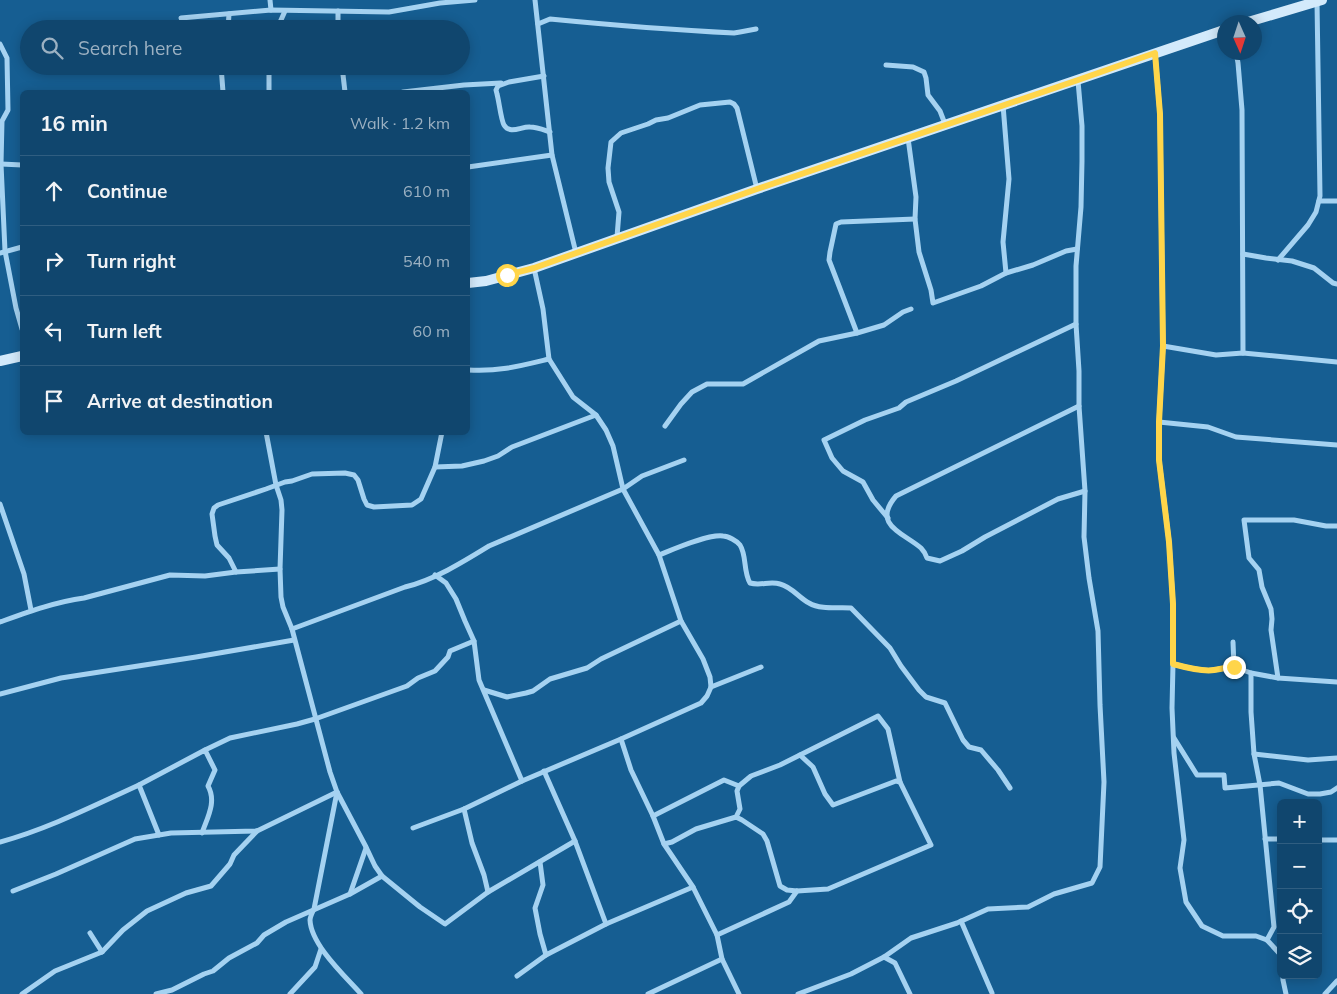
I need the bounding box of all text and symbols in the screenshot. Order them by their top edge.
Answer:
north arrow [1217,15,1262,60]
search box [20,20,470,75]
icon: search [38,34,66,62]
text: Search here [78,36,182,60]
text: 16 min [40,110,108,136]
text: Walk · 1.2 km [350,113,450,133]
icon: ahead [40,177,68,205]
text: Continue [87,179,167,203]
text: 610 m [403,181,450,201]
icon: right [40,247,68,275]
text: Turn right [87,249,176,273]
text: 540 m [403,251,450,271]
route start [496,264,519,287]
icon: left [40,317,68,345]
text: Turn left [87,319,162,343]
text: 60 m [413,321,450,341]
icon: arrive [40,387,68,415]
text: Arrive at destination [87,389,273,413]
route end [1223,656,1246,679]
map controls [1277,799,1322,979]
button: + [1277,799,1322,844]
button: − [1277,844,1322,889]
button: locate [1277,889,1322,934]
button: layers [1277,934,1322,979]

